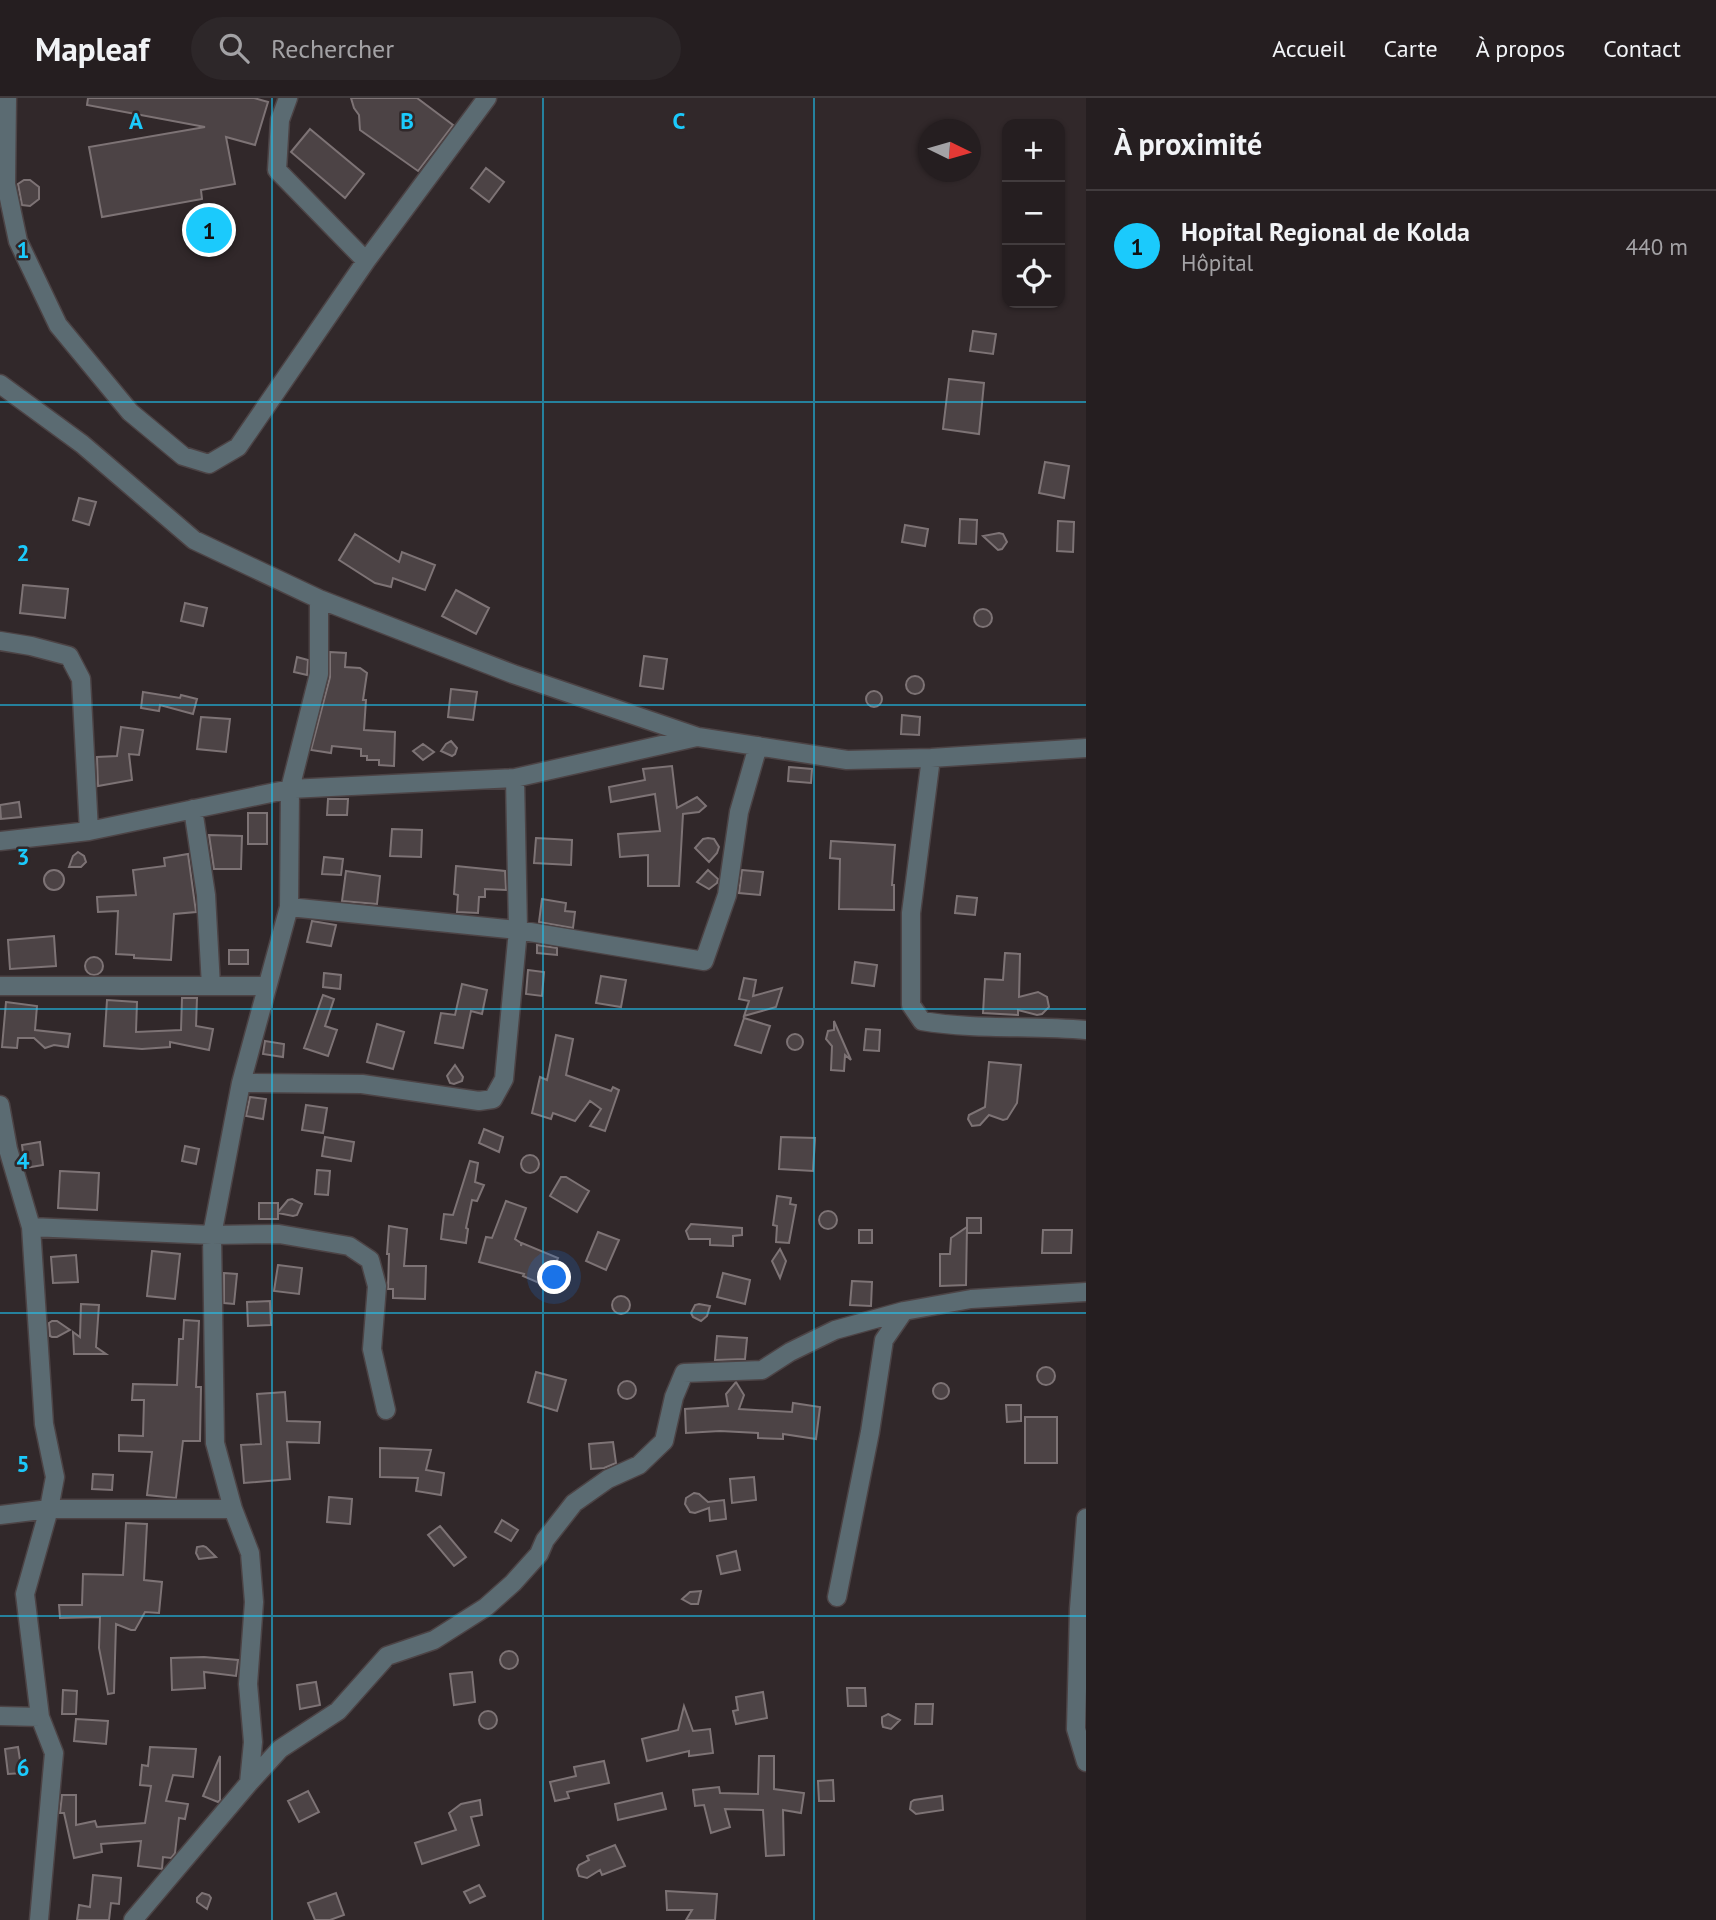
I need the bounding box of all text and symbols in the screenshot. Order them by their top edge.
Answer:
search box [191,17,681,80]
text: Mapleaf [35,27,149,70]
icon: search [215,29,253,67]
text: Rechercher [271,32,394,65]
text: Accueil [1272,33,1346,64]
text: Carte [1384,33,1438,64]
text: À propos [1476,33,1565,64]
text: Contact [1603,33,1681,64]
text: A [129,106,143,135]
text: B [400,106,414,135]
text: C [673,106,686,135]
north arrow [918,119,981,182]
map controls [1002,119,1065,308]
button: + [1002,119,1065,182]
text: À proximité [1114,124,1262,163]
button: − [1002,182,1065,245]
pin: 1 [186,204,232,256]
text: Hopital Regional de Kolda [1181,215,1470,248]
text: 1 [1130,232,1144,261]
text: 440 m [1626,232,1688,261]
text: 1 [16,235,30,264]
button: locate [1002,245,1065,308]
text: Hôpital [1181,248,1253,277]
text: 2 [16,538,30,567]
text: 3 [16,842,30,871]
text: 4 [16,1146,30,1175]
your location [537,1260,571,1294]
text: 5 [16,1449,30,1478]
text: 6 [16,1753,30,1782]

